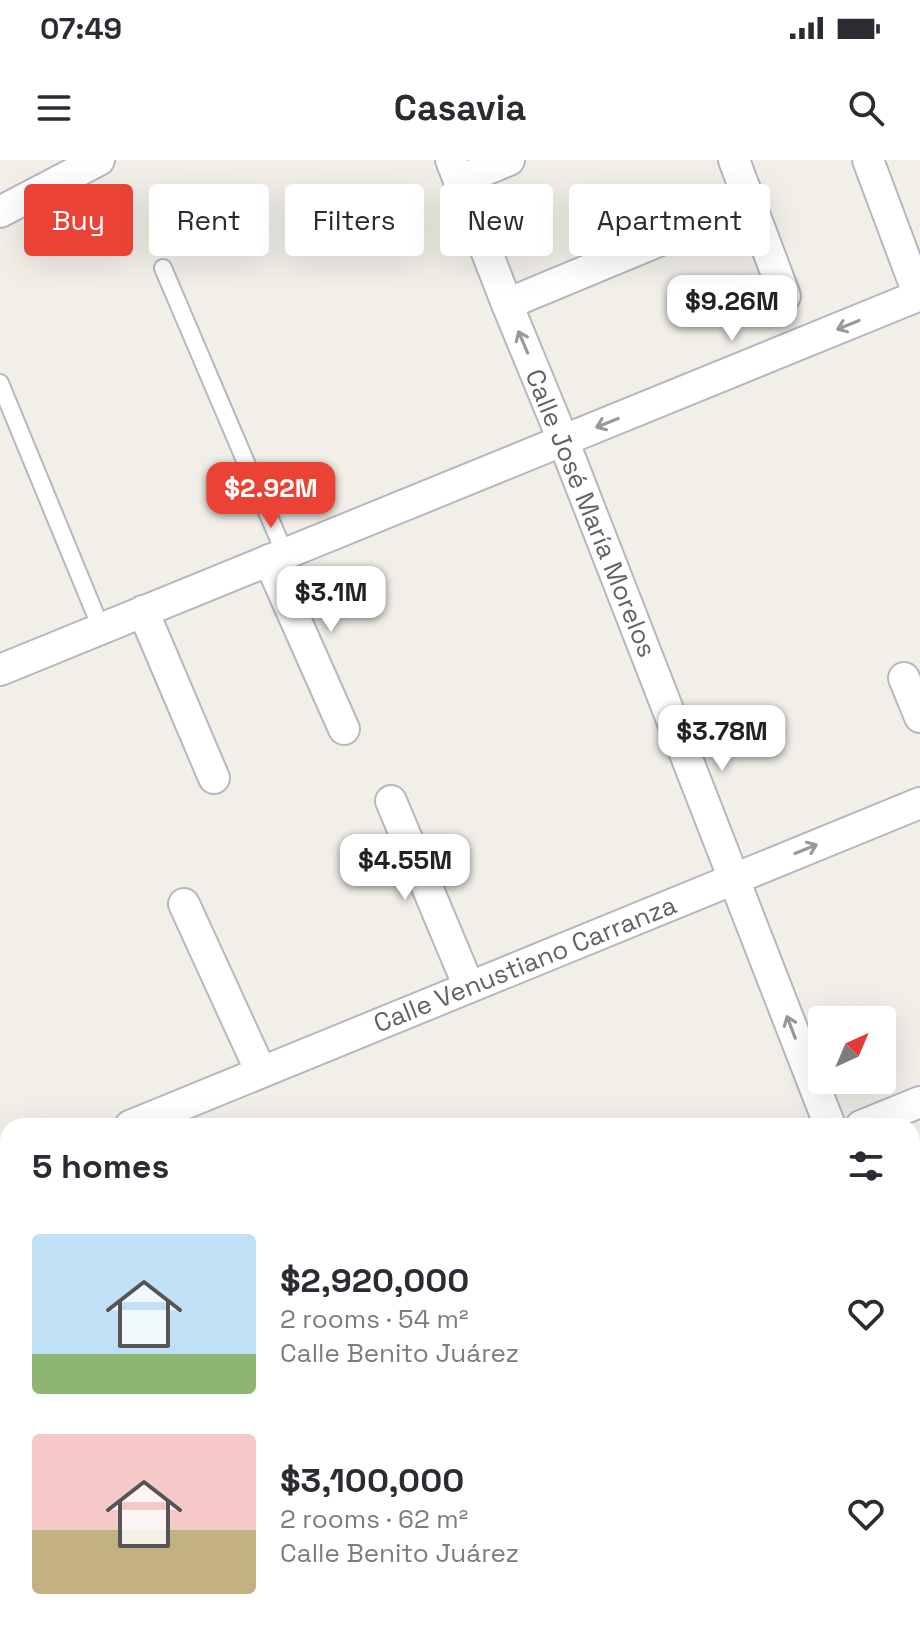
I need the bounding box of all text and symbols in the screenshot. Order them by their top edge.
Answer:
text: 07:49 [40,9,122,48]
text: Casavia [394,85,526,131]
icon: menu [32,86,76,130]
icon: search [844,86,888,130]
chip: Buy [24,184,133,256]
chip: Rent [149,184,269,256]
chip: Filters [285,184,424,256]
chip: New [440,184,553,256]
chip: Apartment [569,184,770,256]
pin: $9.26M [667,275,797,343]
text: $9.26M [685,284,779,318]
one-way arrow [836,319,861,333]
one-way arrow [514,331,529,355]
street label: Calle José María Morelos [518,364,664,662]
one-way arrow [595,416,620,431]
pin: $2.92M [206,462,336,530]
text: $2.92M [224,471,318,505]
pin: $3.1M [275,566,387,634]
text: $3.1M [295,575,367,609]
pin: $3.78M [657,705,787,773]
text: $3.78M [676,714,768,748]
pin: $4.55M [340,834,470,902]
one-way arrow [793,841,818,856]
text: $4.55M [358,843,452,877]
street label: Calle Venustiano Carranza [369,888,682,1040]
north arrow [808,1006,896,1094]
map controls [808,1006,896,1094]
one-way arrow [783,1015,797,1040]
icon: filters [844,1144,888,1188]
text: 5 homes [32,1145,169,1188]
text: $2,920,000 [280,1259,469,1302]
icon: home [96,1266,192,1362]
icon: heart [844,1292,888,1336]
text: 2 rooms · 54 m² [280,1302,469,1336]
text: Calle Benito Juárez [280,1336,519,1370]
text: $3,100,000 [280,1459,464,1502]
icon: home [96,1466,192,1562]
icon: heart [844,1492,888,1536]
text: 2 rooms · 62 m² [280,1502,468,1536]
text: Calle Benito Juárez [280,1536,519,1570]

